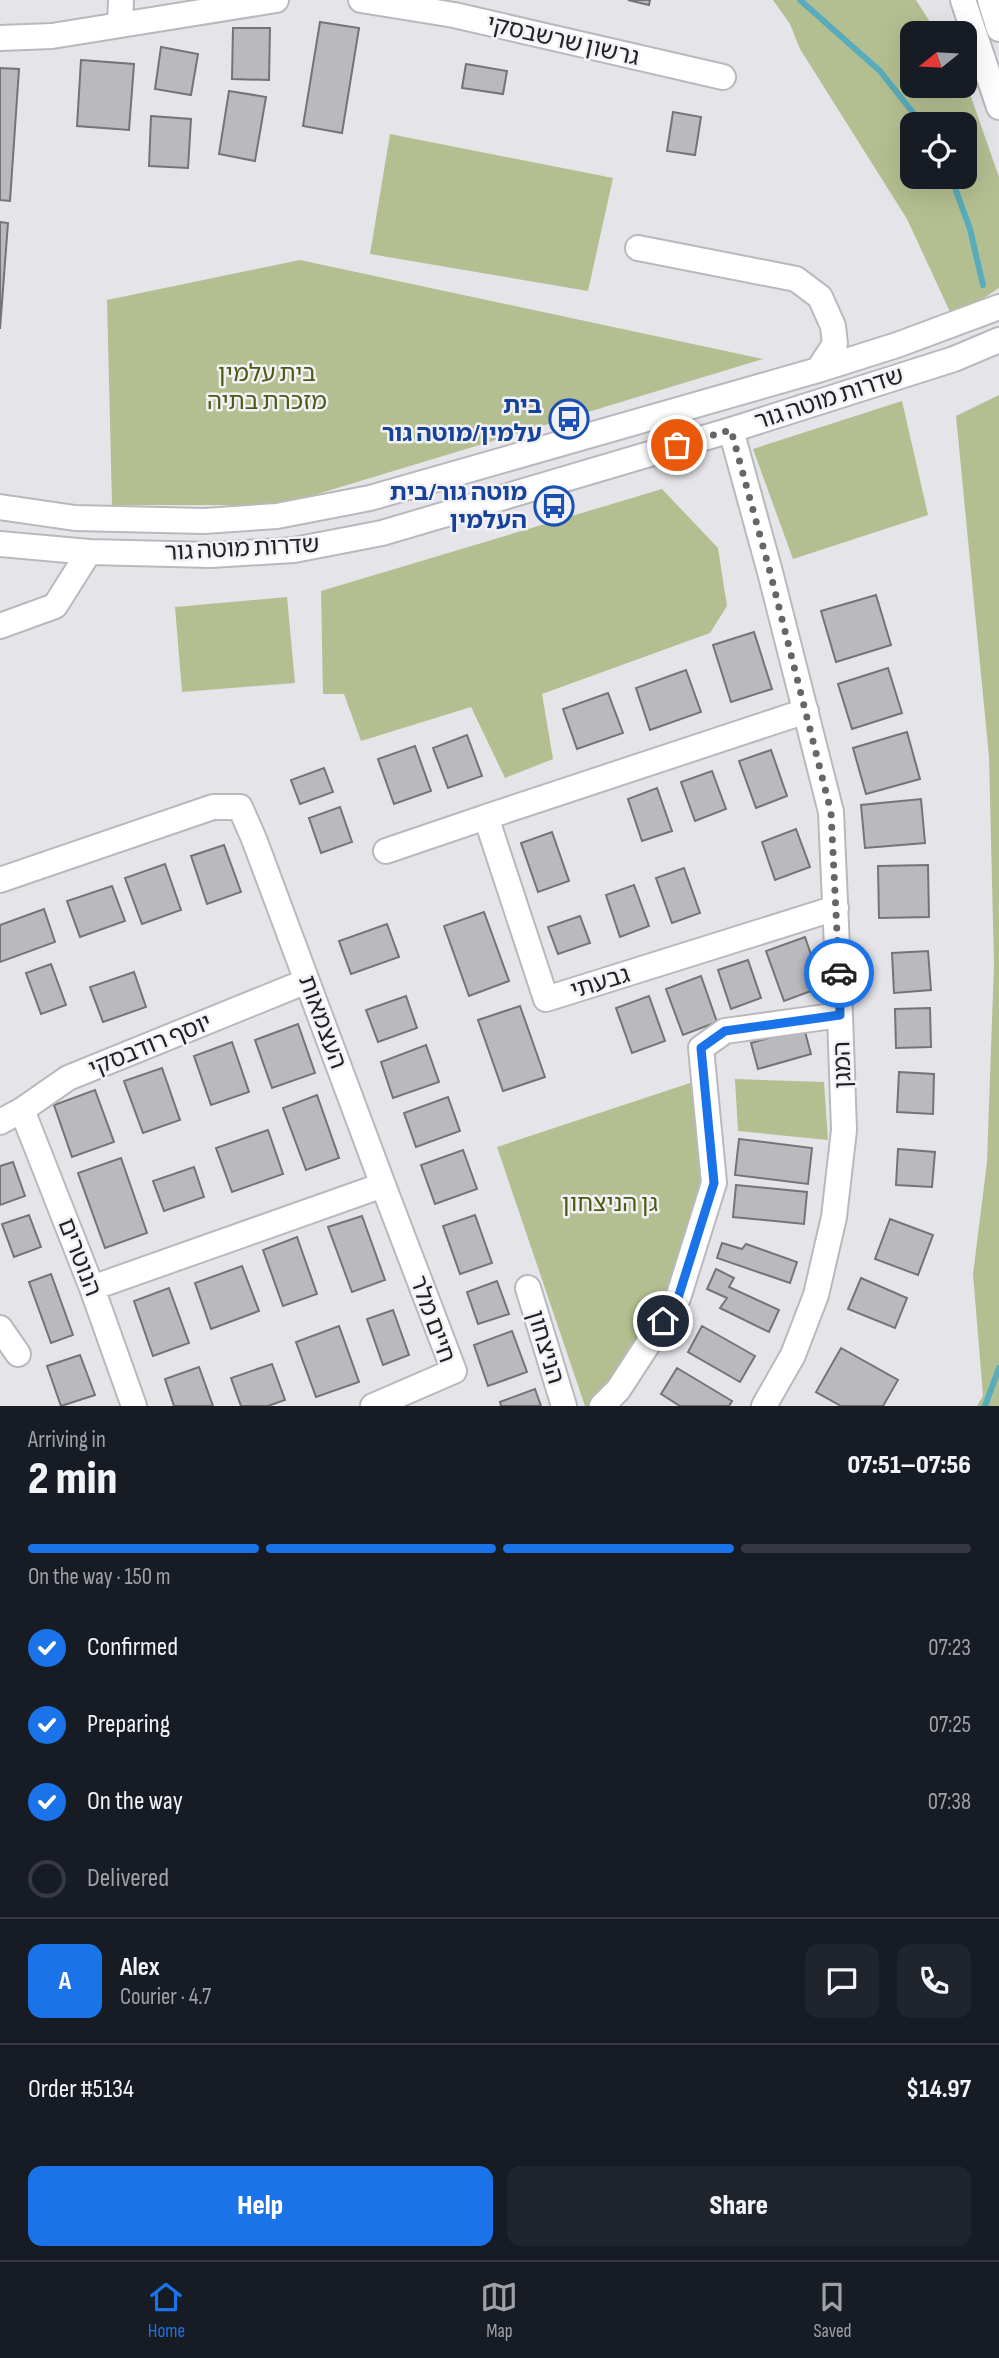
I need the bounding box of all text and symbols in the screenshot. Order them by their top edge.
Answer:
street label: גרשון שרשבסקי [484,9,642,72]
north arrow [900,21,976,98]
map controls [900,21,977,189]
button: locate [900,112,977,189]
park label: בית עלמין מזכרת בתיה [207,359,327,416]
street label: שדרות מוטה גור [751,361,907,436]
place label: בית עלמין/מוטה גור [382,391,542,448]
bus stop icon: בית עלמין/מוטה גור [548,398,590,440]
pin [647,415,707,475]
icon: bag [658,426,696,464]
place label: מוטה גור/בית העלמין [390,478,527,535]
bus stop icon: מוטה גור/בית העלמין [533,485,575,527]
street label: שדרות מוטה גור [164,530,320,567]
courier [804,938,874,1008]
icon: car [820,954,858,992]
street label: גבעתי [567,960,633,1005]
street label: העצמאות [292,971,353,1073]
street label: יוסף רודבסקי [85,1008,216,1083]
street label: המגן [827,1041,858,1089]
park label: גן הניצחון [562,1189,658,1218]
street label: הנוטרים [51,1214,108,1300]
street label: חיים מלר [403,1272,462,1367]
pin [633,1291,693,1351]
icon: home [644,1302,682,1340]
street label: הניצחון [521,1307,570,1387]
text: Arriving in [28,1426,106,1454]
text: 07:51–07:56 [847,1450,971,1481]
text: 2 min [28,1452,117,1507]
text: On the way · 150 m [28,1563,171,1591]
icon: check [28,1629,66,1667]
text: Confirmed [87,1632,178,1663]
text: 07:23 [928,1634,971,1662]
icon: check [28,1706,66,1744]
text: Preparing [87,1709,170,1740]
text: 07:25 [929,1711,971,1739]
icon: check [28,1783,66,1821]
text: On the way [87,1786,183,1817]
text: 07:38 [928,1788,971,1816]
text: Delivered [87,1863,169,1894]
button: chat [805,1944,879,2018]
button: phone [897,1944,971,2018]
text: Alex [120,1952,160,1983]
text: A [59,1966,71,1997]
text: Courier · 4.7 [120,1983,211,2011]
text: Order #5134 [28,2074,134,2105]
text: $14.97 [906,2074,971,2105]
button: Help [28,2166,493,2246]
button: Share [507,2166,971,2246]
tab: Home [147,2278,185,2343]
tab: Map [480,2278,518,2343]
tab: Saved [813,2278,852,2343]

